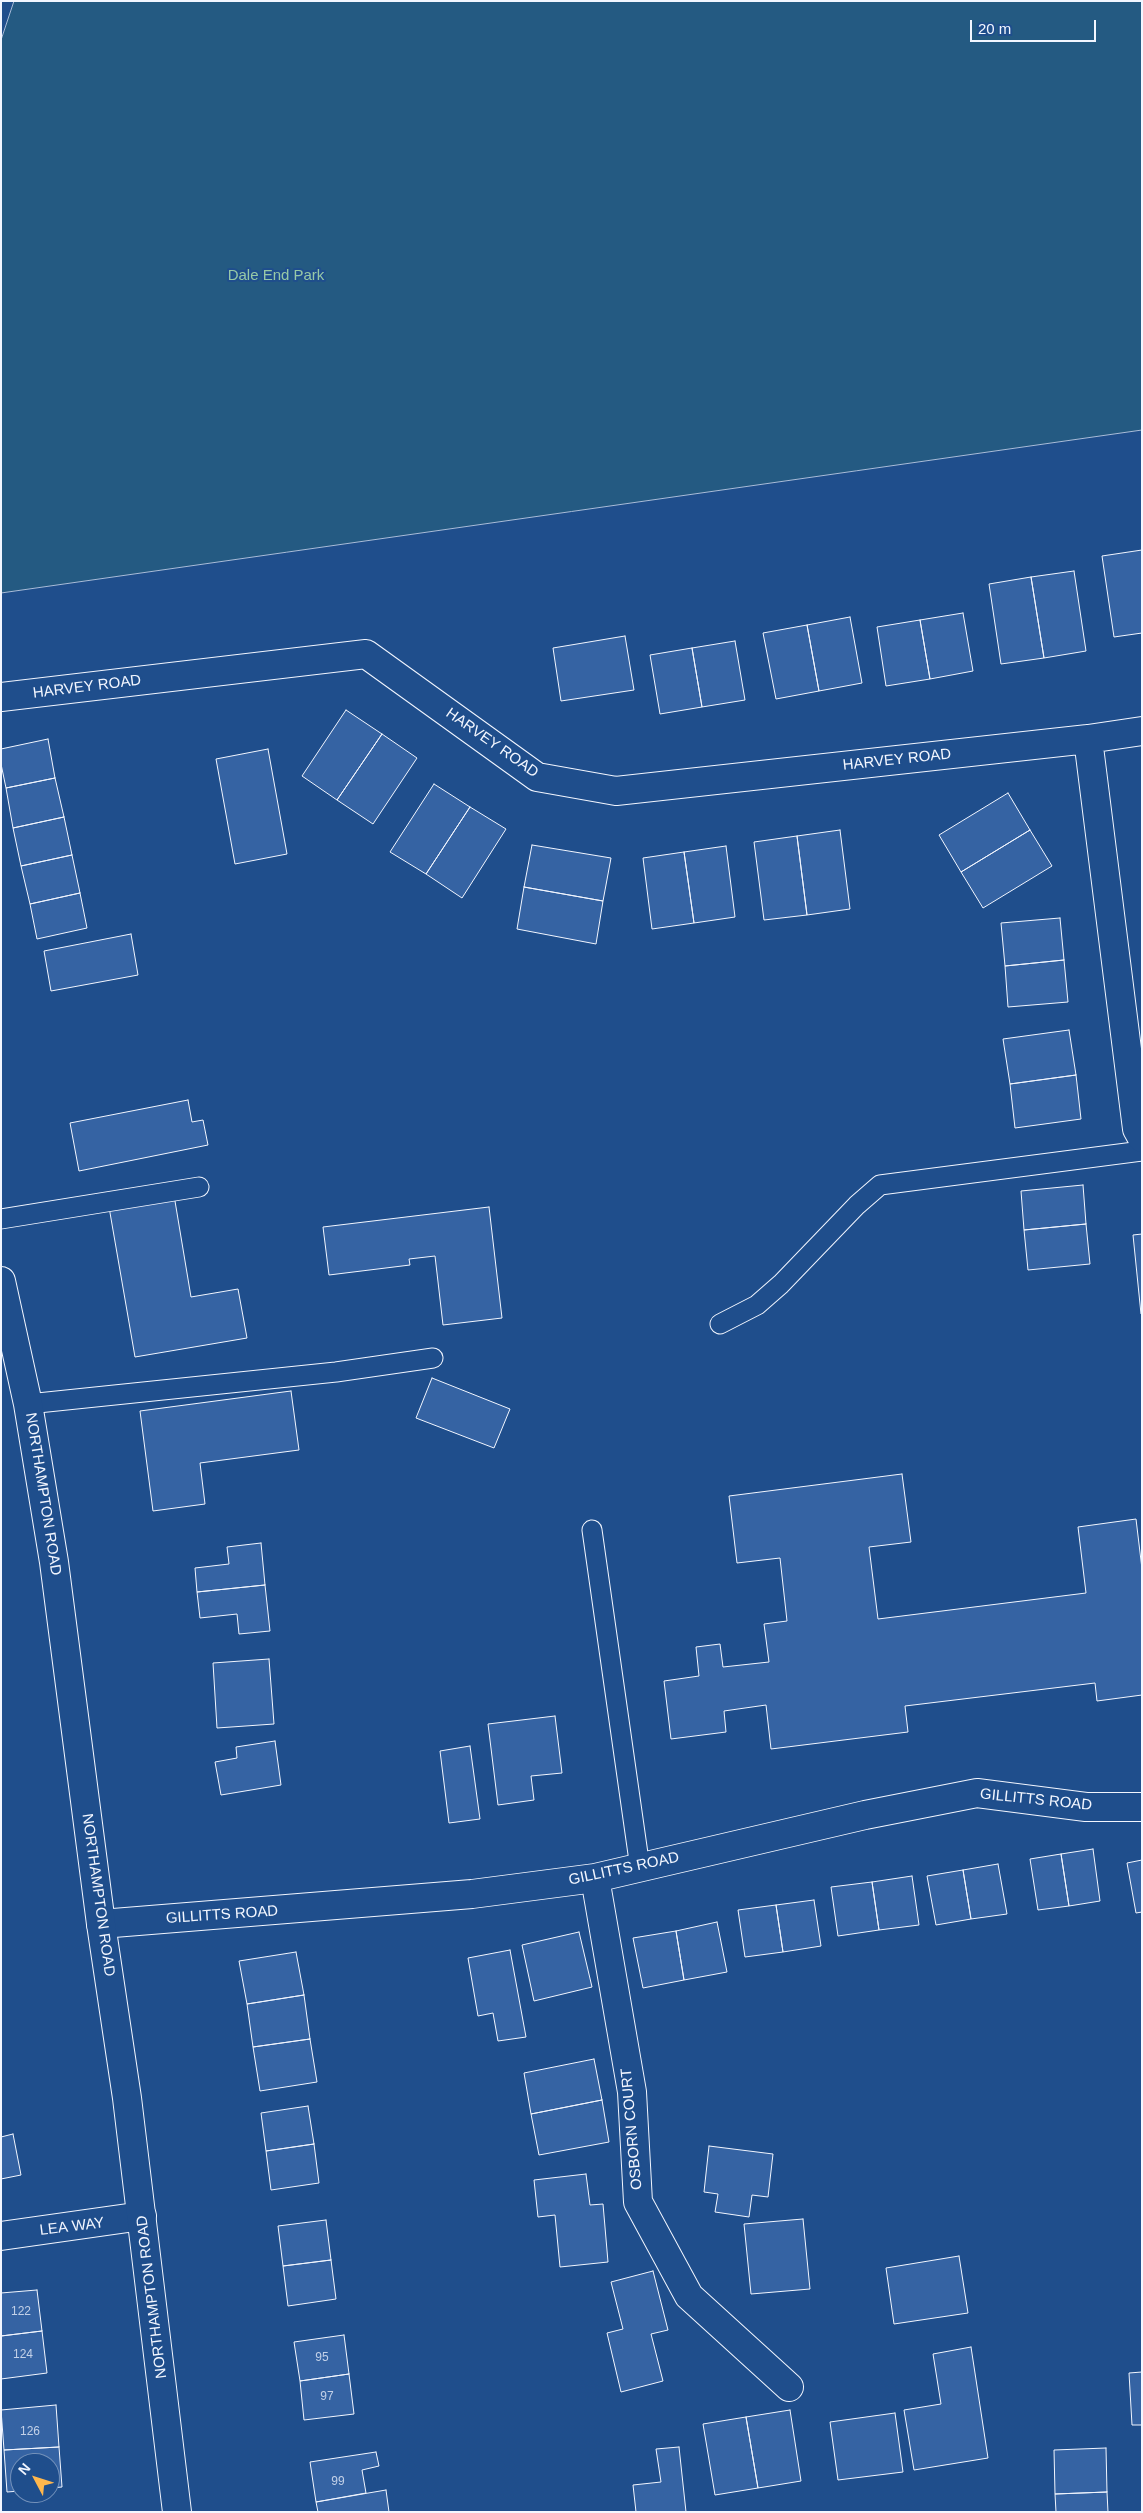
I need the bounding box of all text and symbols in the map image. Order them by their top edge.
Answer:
scale bar [973,10,1099,42]
text: 20 m [978,20,1011,37]
park label: Dale End Park [228,267,324,285]
street label: HARVEY ROAD [32,671,142,703]
street label: HARVEY ROAD [442,704,542,782]
street label: HARVEY ROAD [842,745,952,775]
street label: NORTHAMPTON ROAD [21,1411,65,1577]
street label: GILLITTS ROAD [979,1785,1093,1815]
street label: NORTHAMPTON ROAD [78,1812,118,1978]
street label: GILLITTS ROAD [567,1848,681,1890]
street label: GILLITTS ROAD [165,1902,279,1928]
street label: OSBORN COURT [618,2067,646,2191]
street label: LEA WAY [39,2214,105,2240]
street label: NORTHAMPTON ROAD [133,2214,171,2380]
house number: 122 [11,2305,31,2319]
house number: 124 [13,2348,33,2362]
house number: 95 [315,2351,329,2365]
house number: 97 [320,2390,334,2404]
house number: 126 [20,2425,40,2439]
north arrow [10,2453,60,2503]
text: N [15,2460,34,2478]
house number: 99 [331,2475,345,2489]

